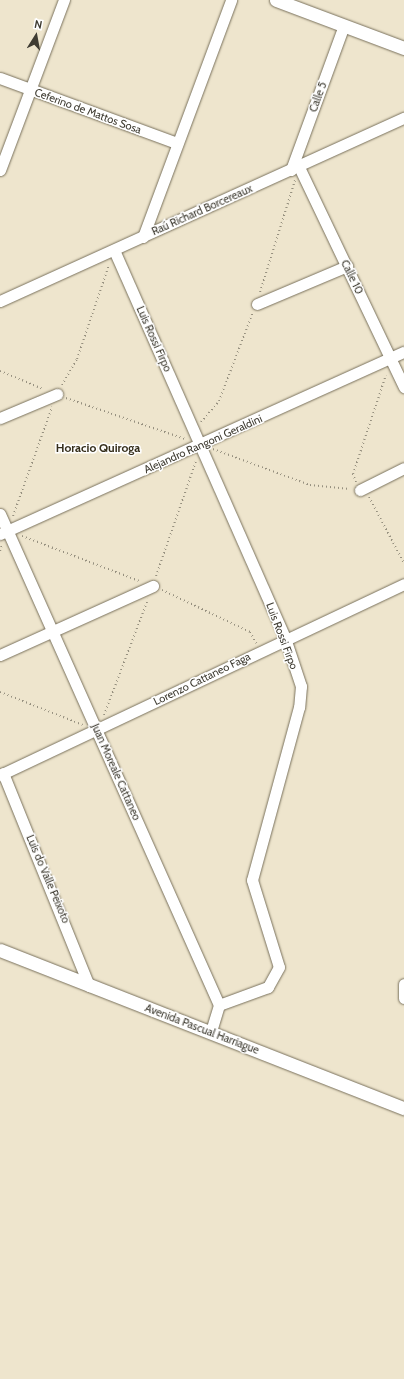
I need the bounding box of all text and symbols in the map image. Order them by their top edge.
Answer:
north arrow [16,16,56,56]
text: N [33,17,43,32]
street label: Calle 5 [306,80,330,114]
street label: Ceferino de Mattos Sosa [33,85,143,137]
street label: Raú Richard Borcereaux [150,182,254,238]
street label: Calle 10 [338,258,366,296]
street label: Luis Rossi Firpo [134,304,174,374]
street label: Alejandro Rangoni Geraldini [142,412,264,476]
district label: Horacio Quiroga [56,441,140,455]
street label: Luis Rossi Firpo [263,601,301,671]
street label: Lorenzo Cattaneo Faga [151,650,253,708]
street label: Juan Moreale Cattaneo [89,722,143,822]
street label: Luis do Valle Peixoto [23,833,73,925]
street label: Avenida Pascual Harriague [143,1001,261,1057]

